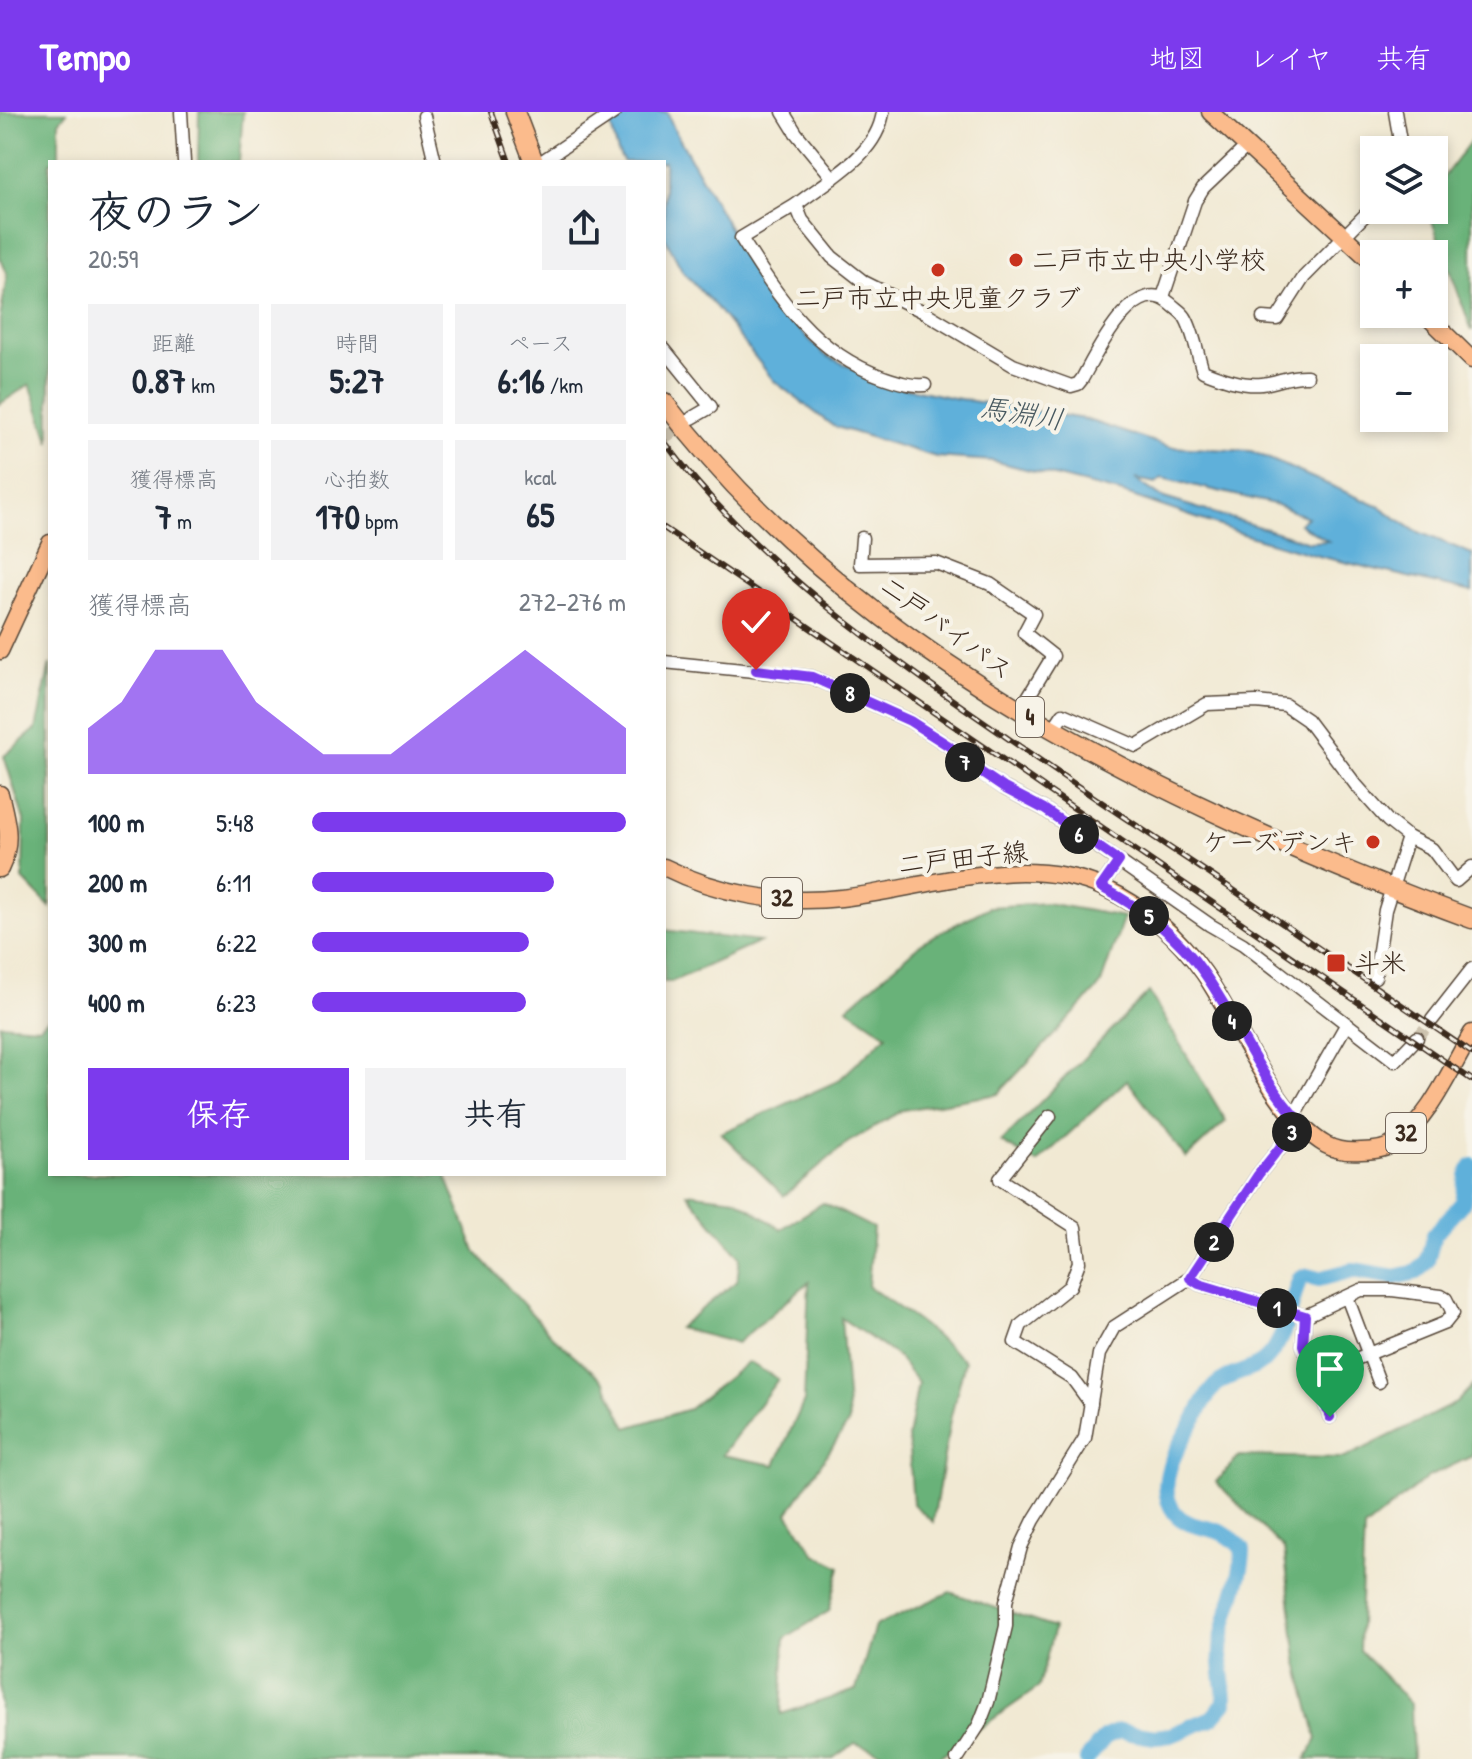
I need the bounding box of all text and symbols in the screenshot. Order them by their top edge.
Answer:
text: Tempo [40,30,130,82]
text: 地図 [1149,39,1205,77]
text: レイヤ [1249,39,1332,77]
text: 共有 [1376,39,1432,77]
map controls [1360,136,1448,432]
button: layers [1360,136,1448,224]
text: 夜のラン [88,181,264,241]
button: share [542,186,626,270]
button: + [1360,240,1448,328]
text: 20:59 [88,241,138,276]
place label: 二戸市立中央小学校 [1032,242,1266,277]
marker: 二戸市立中央小学校 [1007,251,1025,269]
marker: 二戸市立中央児童クラブ [929,261,947,279]
place label: 二戸市立中央児童クラブ [795,280,1081,315]
text: 距離 [152,328,196,358]
text: 時間 [335,328,379,358]
text: ペース [508,328,573,358]
button: − [1360,344,1448,432]
text: 0.87 [132,358,186,404]
text: 5:27 [329,358,385,404]
text: 6:16 [497,358,545,404]
text: km [186,370,215,400]
text: /km [545,370,583,400]
water label: 馬淵川 [978,388,1066,438]
text: kcal [524,462,556,492]
text: 獲得標高 [130,464,218,494]
text: 心拍数 [324,464,390,494]
text: 65 [526,492,554,538]
text: 7 [155,494,172,540]
text: 170 [316,494,360,540]
text: m [172,506,192,536]
text: bpm [360,506,398,536]
street label: 二戸バイパス [874,568,1020,687]
text: 272–276 m [519,584,626,619]
text: 獲得標高 [88,587,192,622]
pin [722,588,790,670]
icon: check [734,600,778,644]
pin: 8 [830,673,870,713]
text: 8 [845,678,855,708]
road number: 4 [1016,697,1044,737]
pin: 7 [945,742,985,782]
text: 7 [960,747,970,777]
text: 100 m [88,805,144,840]
text: 5:48 [216,805,254,840]
pin: 6 [1059,814,1099,854]
text: 6 [1075,819,1083,849]
place label: ケーズデンキ [1203,824,1357,859]
street label: 二戸田子線 [896,833,1029,882]
marker: ケーズデンキ [1364,833,1382,851]
text: 200 m [88,865,147,900]
text: 6:11 [216,865,251,900]
road number: 32 [762,878,802,918]
pin: 5 [1129,896,1169,936]
text: 5 [1144,901,1154,931]
text: 300 m [88,925,147,960]
text: 6:22 [216,925,257,960]
place label: 斗米 [1354,945,1406,980]
marker: 斗米 [1325,952,1347,974]
text: 400 m [88,985,145,1020]
text: 6:23 [216,985,256,1020]
pin: 4 [1212,1001,1252,1041]
text: 4 [1228,1006,1236,1036]
button: 保存 [88,1068,349,1160]
button: 共有 [365,1068,626,1160]
pin: 3 [1272,1112,1312,1152]
road number: 32 [1386,1113,1426,1153]
text: 3 [1287,1117,1297,1147]
pin: 2 [1194,1222,1234,1262]
text: 2 [1209,1227,1219,1257]
pin: 1 [1257,1288,1297,1328]
text: 1 [1273,1293,1281,1323]
pin [1296,1335,1364,1417]
icon: arrive [1308,1347,1352,1391]

